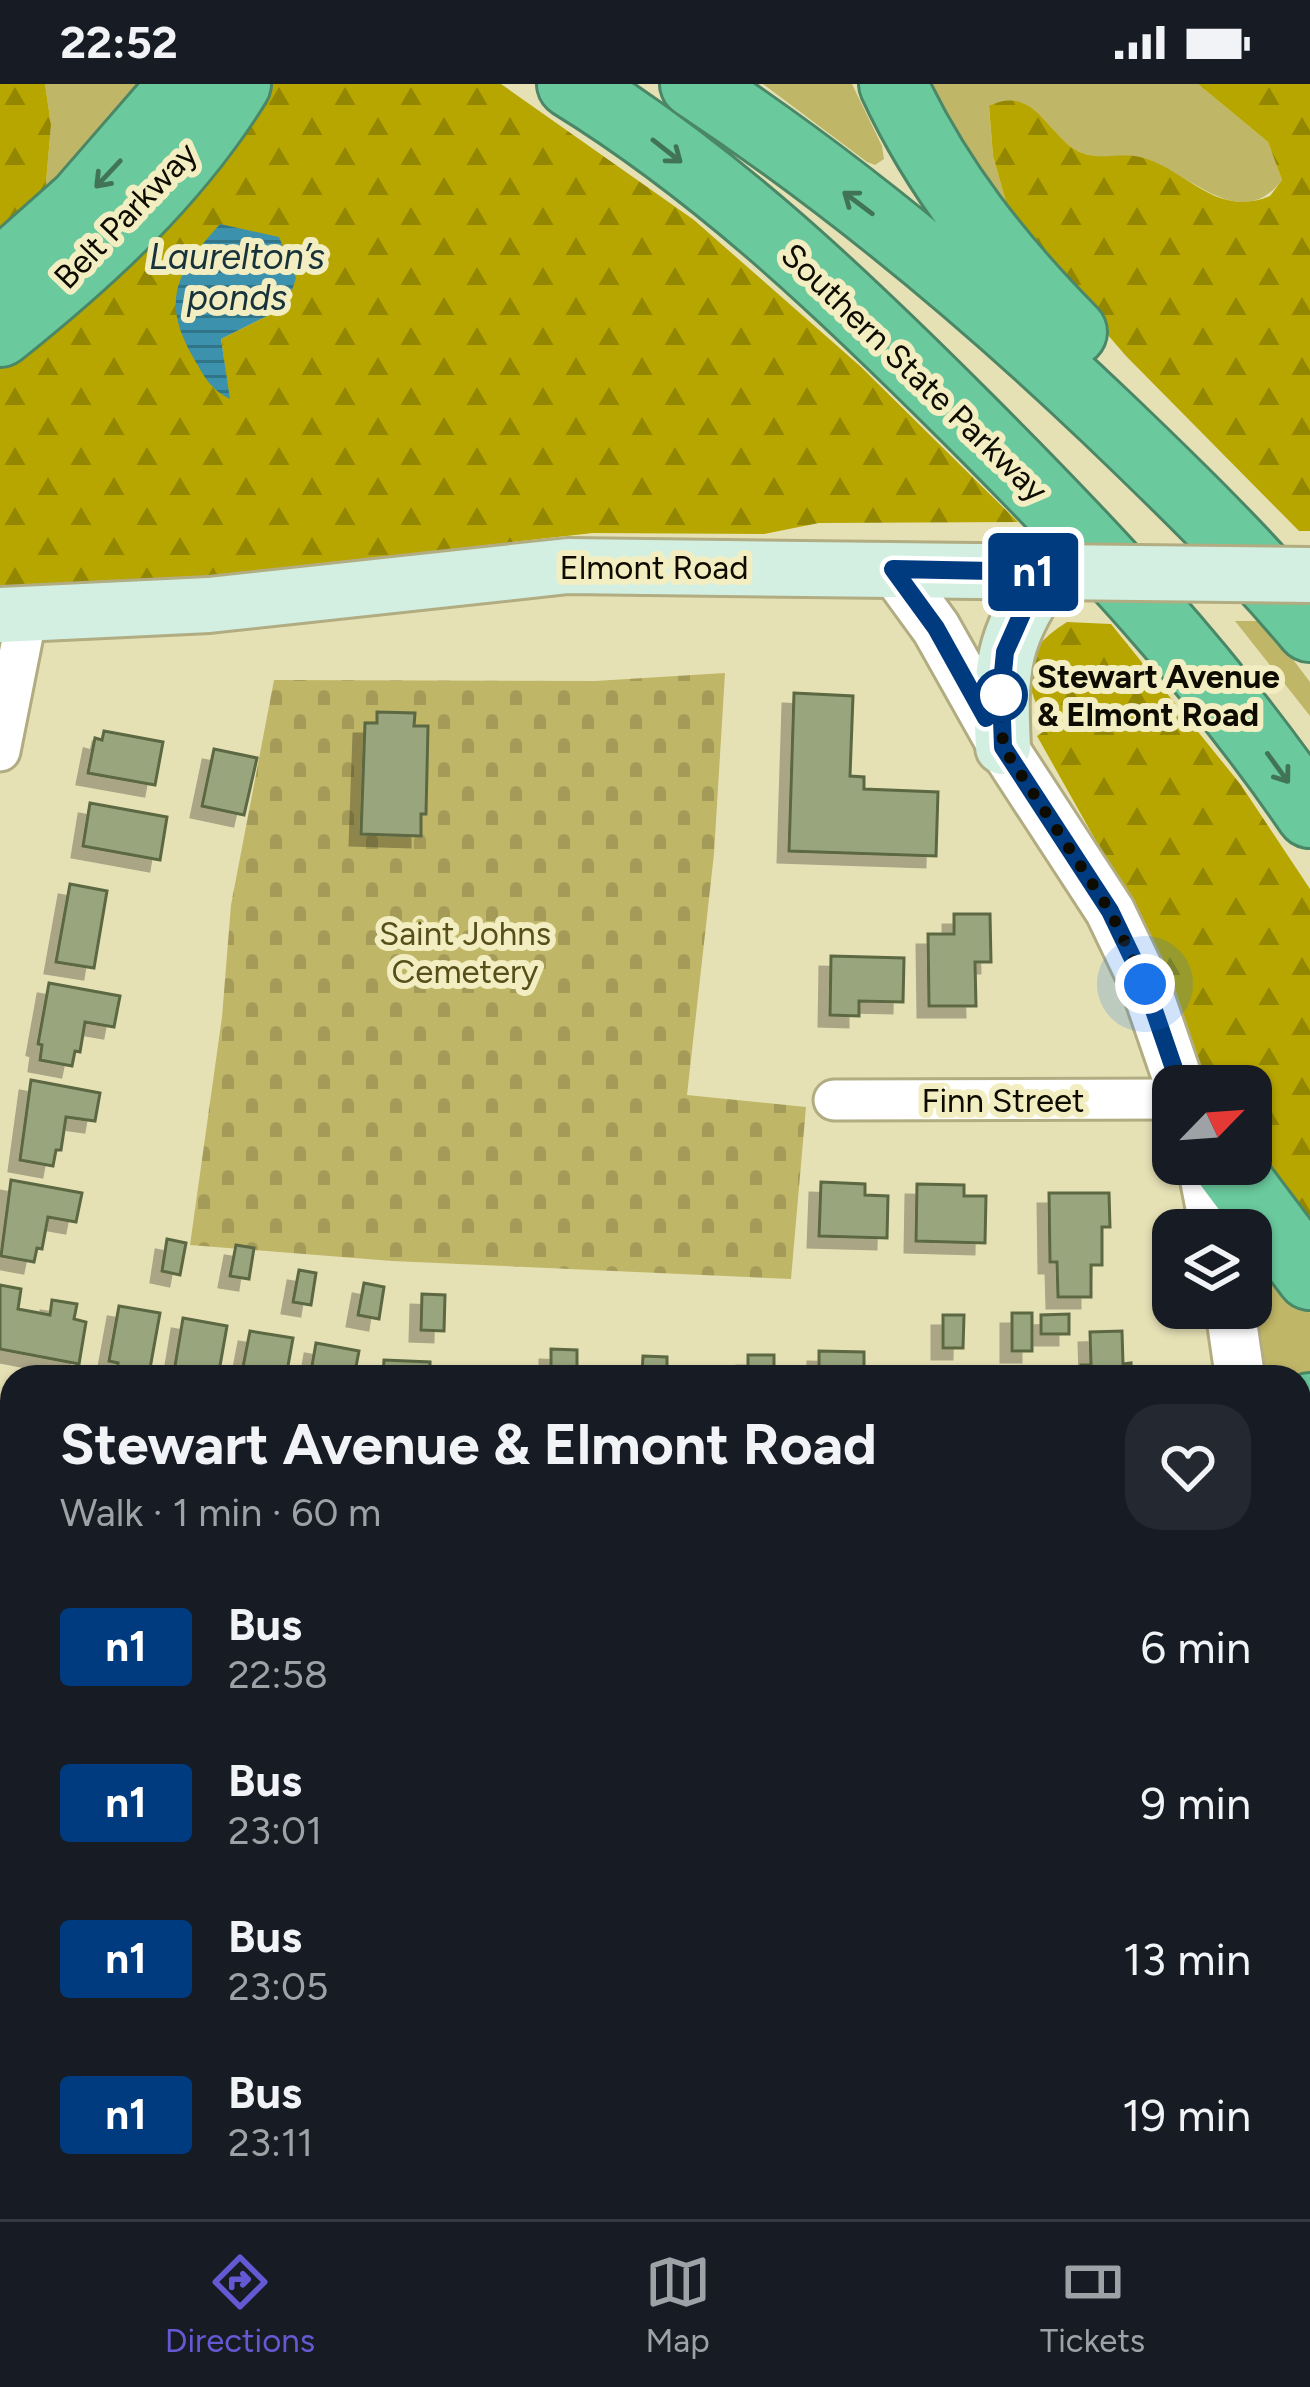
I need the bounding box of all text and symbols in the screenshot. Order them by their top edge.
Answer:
text: 22:52 [60,15,178,69]
street label: Belt Parkway [46,134,205,297]
one-way arrow [651,137,683,164]
one-way arrow [95,159,122,189]
one-way arrow [843,190,875,217]
water label: Laurelton’s ponds [149,235,325,319]
street label: Southern State Parkway [774,235,1056,510]
line badge: n1 [979,533,1087,611]
text: n1 [1012,546,1054,597]
street label: Elmont Road [559,548,749,587]
place label: Stewart Avenue & Elmont Road [1037,657,1280,734]
marker: Stewart Avenue & Elmont Road [976,670,1026,720]
one-way arrow [1265,751,1291,784]
park label: Saint Johns Cemetery [379,914,551,991]
your location [1115,954,1175,1014]
north arrow [1152,1065,1272,1185]
map controls [1152,1065,1272,1329]
street label: Finn Street [922,1081,1084,1120]
button: layers [1152,1209,1272,1329]
button: heart [1125,1404,1251,1530]
text: Stewart Avenue & Elmont Road [60,1410,877,1478]
text: Walk · 1 min · 60 m [60,1489,381,1536]
text: Bus [228,1597,302,1651]
text: 6 min [1141,1620,1251,1674]
text: n1 [105,1621,147,1672]
text: 22:58 [228,1651,328,1698]
text: Bus [228,1753,302,1807]
text: 9 min [1141,1776,1251,1830]
text: n1 [105,1777,147,1828]
text: 23:01 [228,1807,322,1854]
text: Bus [228,1909,302,1963]
text: 13 min [1123,1932,1251,1986]
text: n1 [105,1933,147,1984]
text: 23:05 [228,1963,328,2010]
text: Bus [228,2065,302,2119]
text: 19 min [1122,2088,1251,2142]
text: n1 [105,2089,147,2140]
text: 23:11 [228,2119,313,2166]
tab: Directions [165,2249,315,2360]
tab: Map [645,2249,711,2360]
tab: Tickets [1040,2249,1145,2360]

